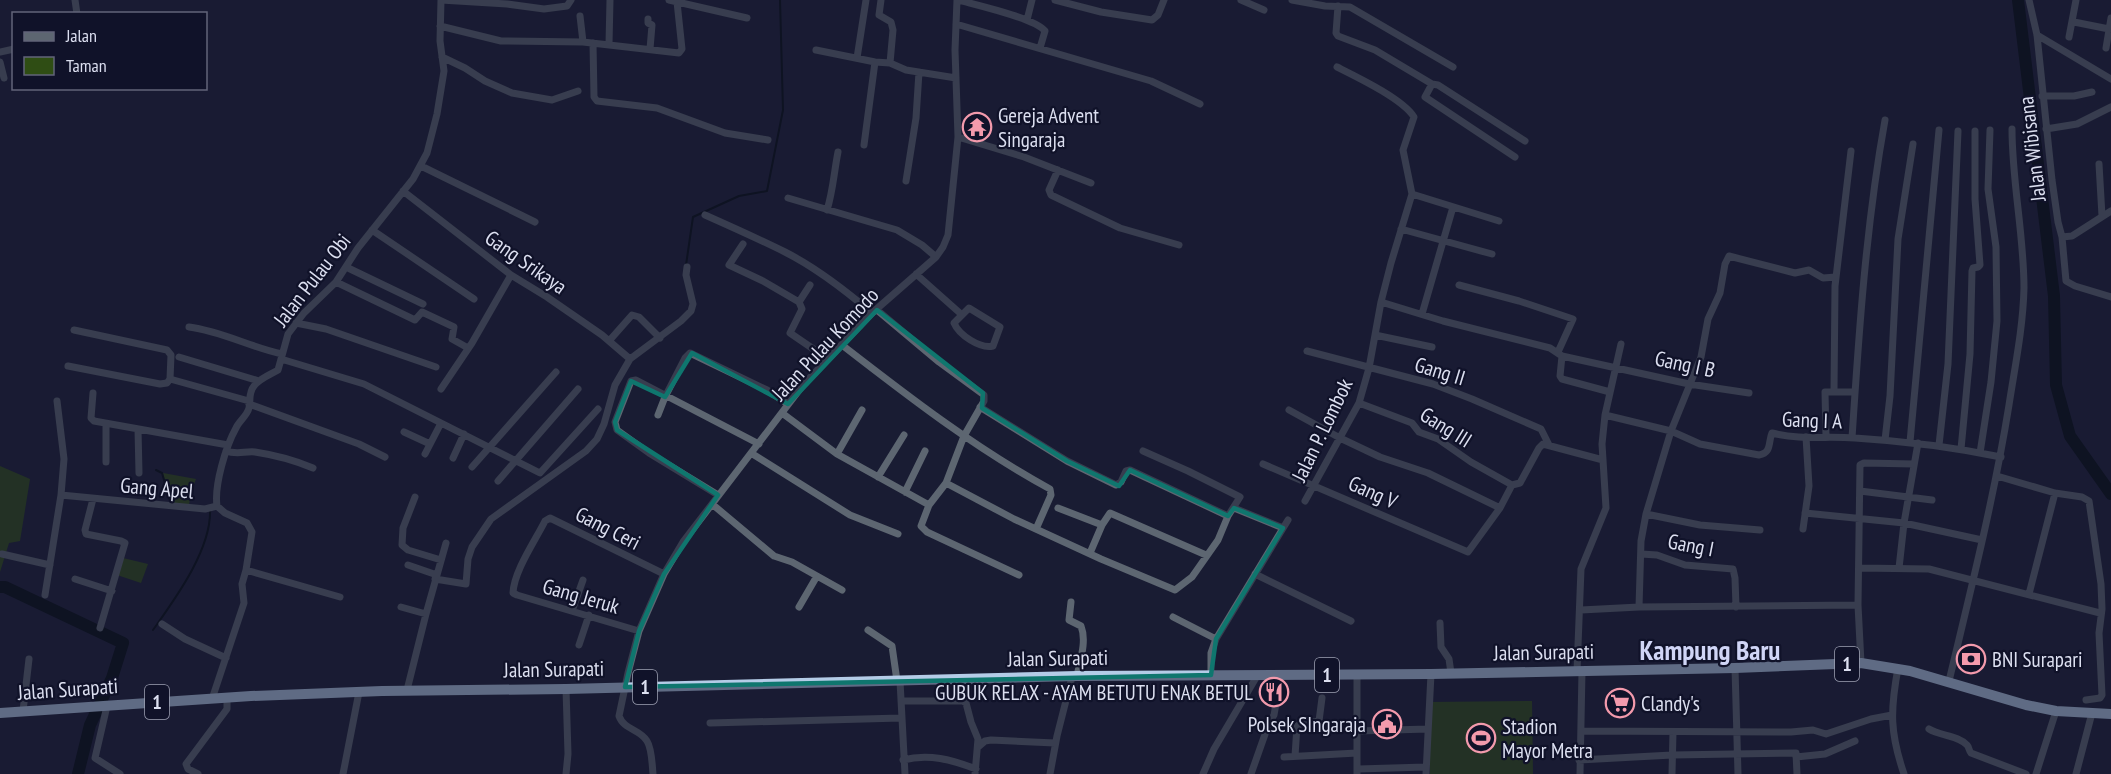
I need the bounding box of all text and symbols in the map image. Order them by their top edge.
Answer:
legend [12,12,207,90]
text: Jalan [65,24,97,47]
text: Taman [66,54,107,77]
street label: Jalan Wibisana [2012,95,2052,204]
place label: Gereja Advent Singaraja [998,102,1099,153]
temple icon: Gereja Advent Singaraja [961,111,993,143]
street label: Gang Srikaya [480,224,572,300]
street label: Jalan Pulau Obi [267,228,357,333]
street label: Jalan Pulau Komodo [765,282,884,407]
street label: Gang I B [1652,344,1718,384]
street label: Gang II [1412,351,1468,391]
street label: Jalan P. Lombok [1285,374,1359,487]
street label: Gang III [1415,401,1477,453]
street label: Gang I A [1781,405,1843,435]
street label: Gang V [1344,469,1402,515]
street label: Gang Apel [119,471,195,505]
street label: Gang Ceri [571,500,645,556]
street label: Gang I [1666,527,1716,563]
street label: Gang Jeruk [540,572,622,620]
district label: Kampung Baru [1640,633,1780,667]
street label: Jalan Surapati [1492,638,1595,666]
bank icon: BNI Surapari [1955,643,1987,675]
street label: Jalan Surapati [1006,644,1109,672]
place label: BNI Surapari [1992,646,2083,673]
road number: 1 [1835,647,1859,681]
street label: Jalan Surapati [502,655,605,683]
road number: 1 [1315,658,1339,692]
road number: 1 [633,670,657,704]
street label: Jalan Surapati [16,672,119,706]
restaurant icon: GUBUK RELAX - AYAM BETUTU ENAK BETUL [1258,676,1290,708]
place label: GUBUK RELAX - AYAM BETUTU ENAK BETUL [935,679,1253,706]
road number: 1 [145,685,169,719]
supermarket icon: Clandy's [1604,687,1636,719]
place label: Clandy's [1641,690,1700,717]
public building icon: Polsek SIngaraja [1371,708,1403,740]
place label: Polsek SIngaraja [1248,711,1366,738]
place label: Stadion Mayor Metra [1502,713,1593,764]
sports icon: Stadion Mayor Metra [1465,722,1497,754]

